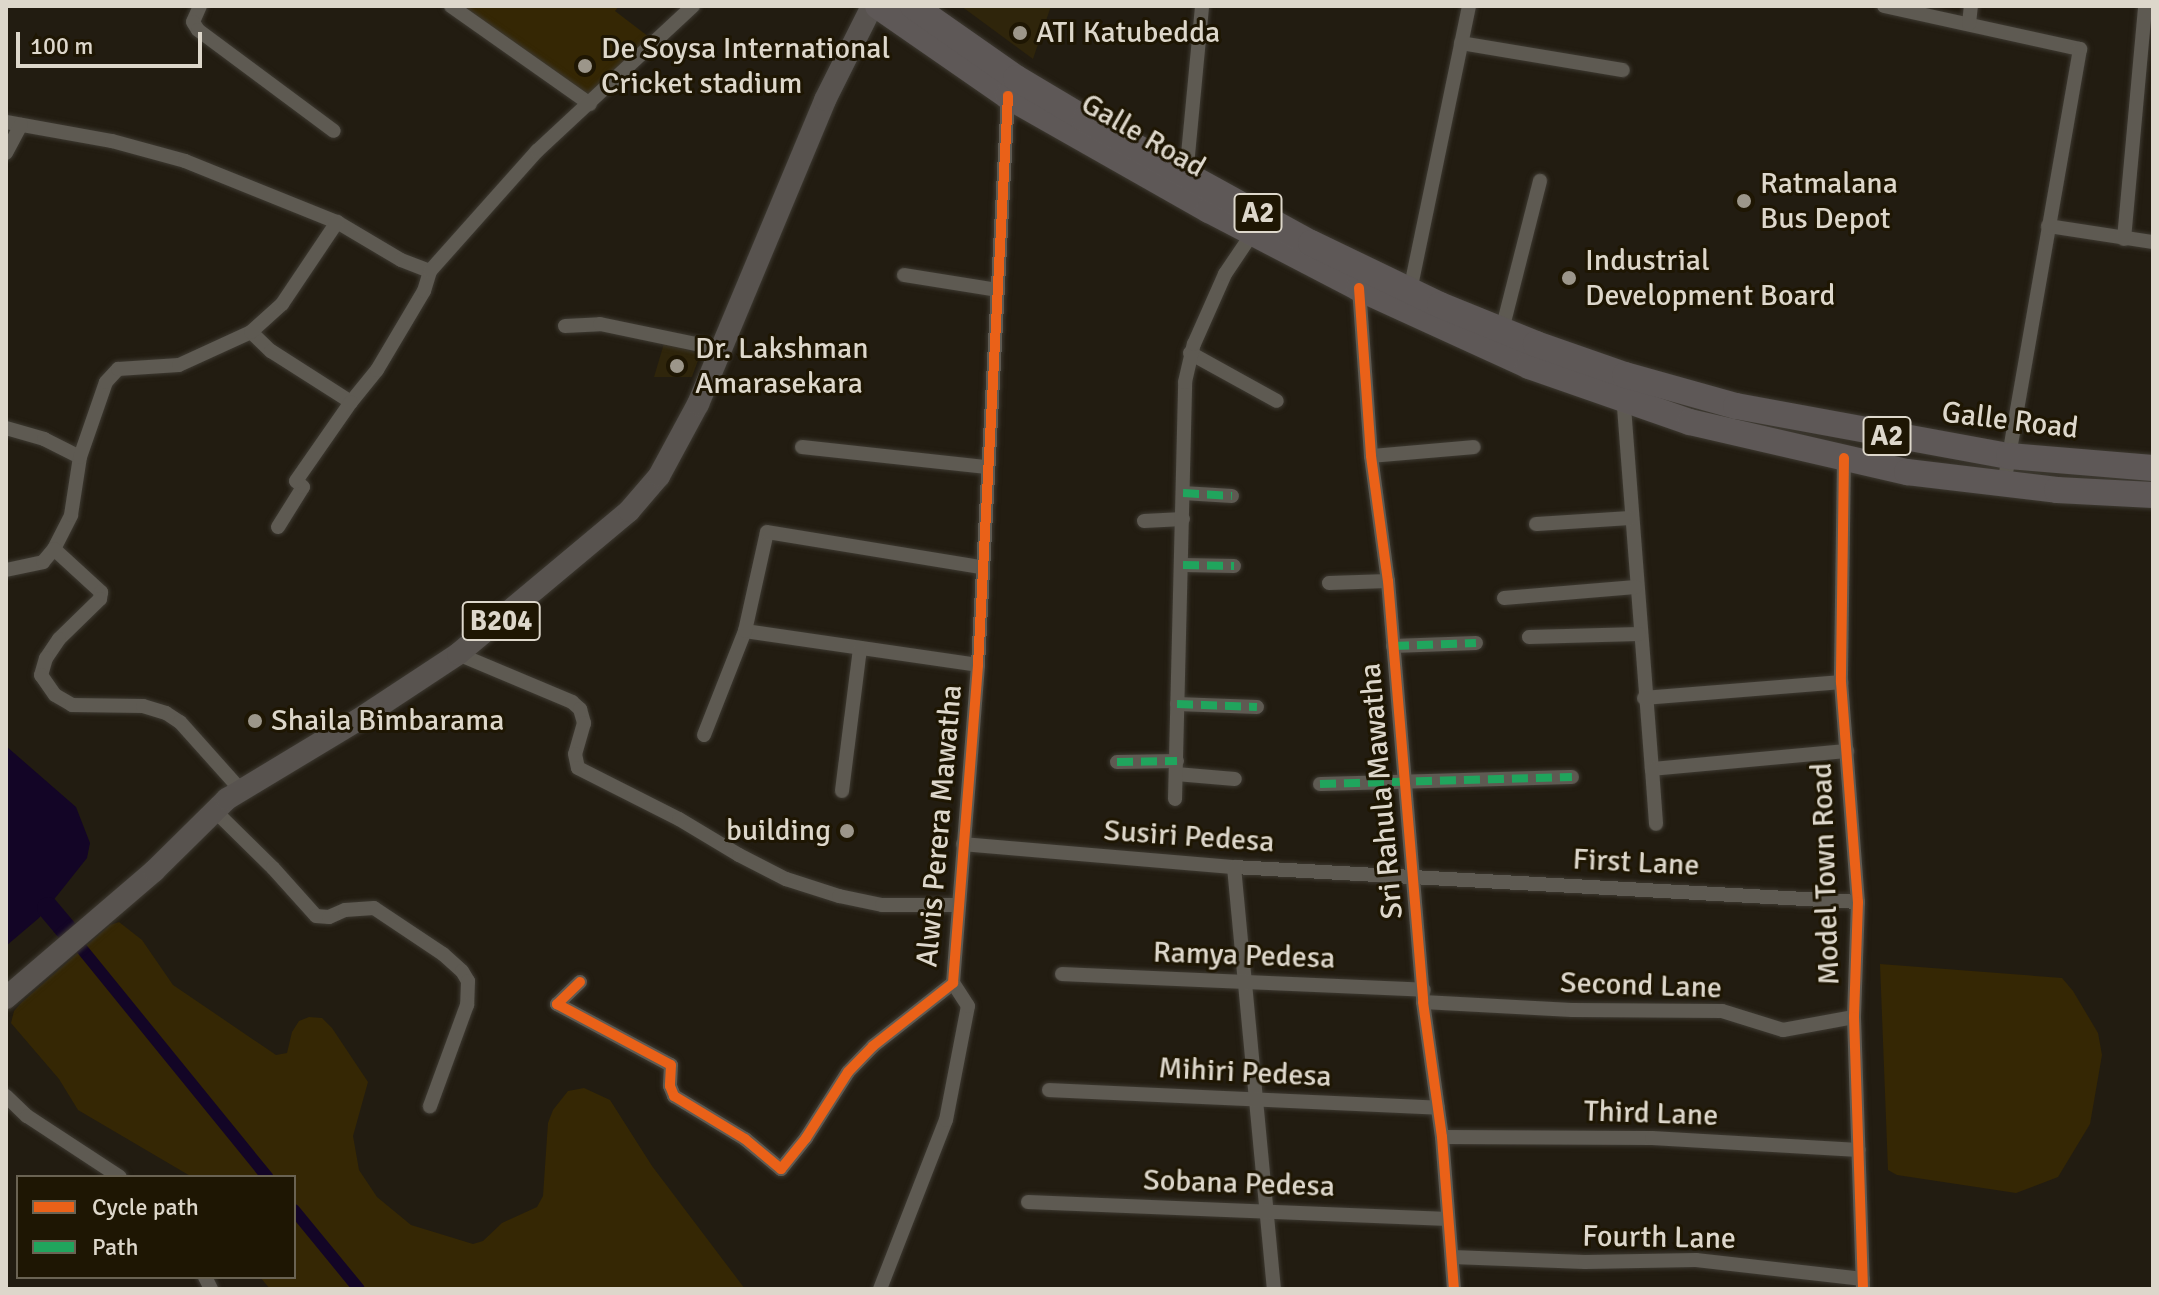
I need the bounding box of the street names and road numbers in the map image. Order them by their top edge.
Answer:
street label: Galle Road [1075,86,1211,186]
road number: A2 [1232,189,1284,237]
street label: Galle Road [1940,395,2080,447]
road number: A2 [1861,412,1913,460]
road number: B204 [461,597,541,645]
street label: Sri Rahula Mawatha [1353,662,1411,920]
street label: Alwis Perera Mawatha [910,683,970,969]
street label: Model Town Road [1804,762,1848,986]
street label: Susiri Pedesa [1102,813,1276,861]
street label: First Lane [1572,842,1700,884]
street label: Ramya Pedesa [1152,935,1336,977]
street label: Second Lane [1559,965,1723,1007]
street label: Mihiri Pedesa [1157,1050,1333,1096]
street label: Third Lane [1583,1094,1719,1134]
street label: Sobana Pedesa [1142,1163,1336,1205]
street label: Fourth Lane [1582,1219,1736,1257]

